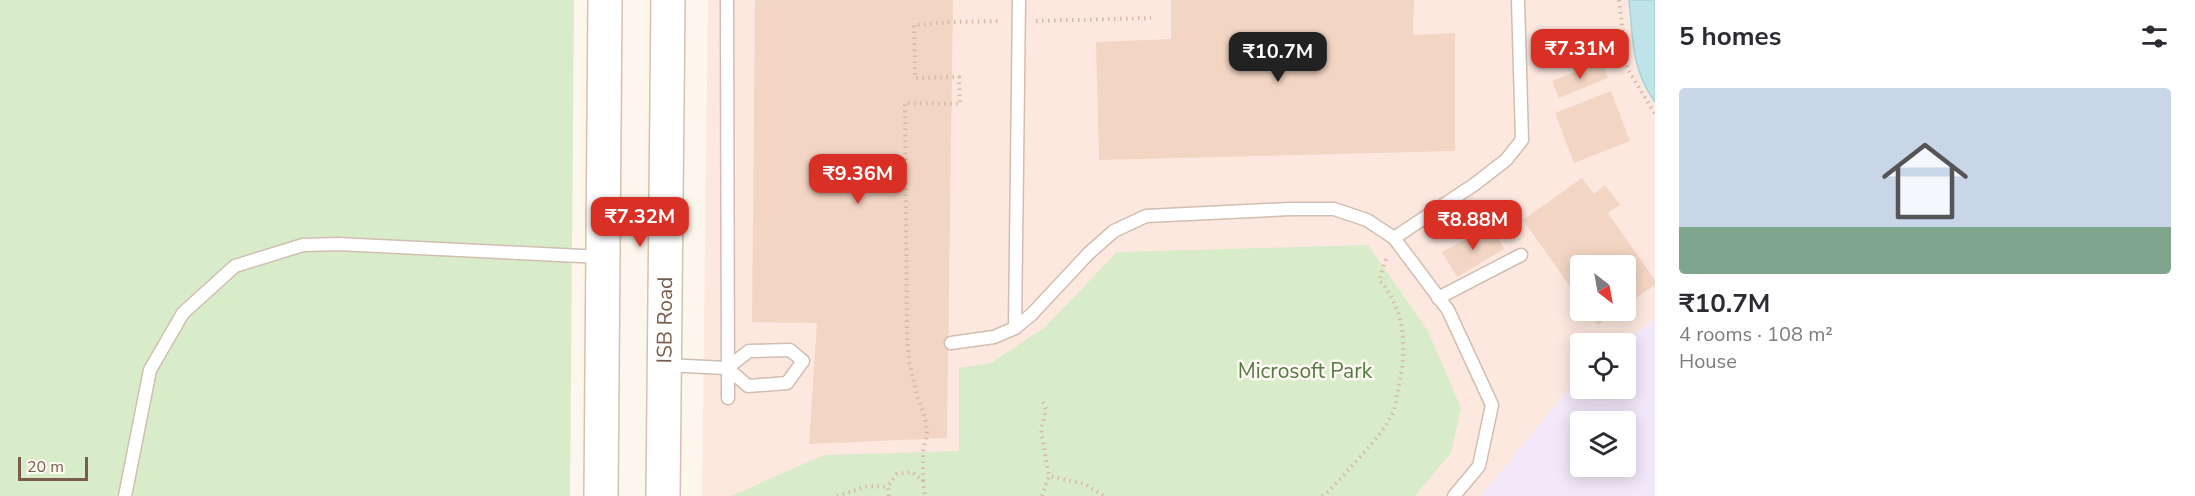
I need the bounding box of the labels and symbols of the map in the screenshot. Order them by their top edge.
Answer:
pin: ₹7.31M [1531,29,1629,80]
pin: ₹10.7M [1229,32,1327,83]
pin: ₹9.36M [809,154,907,205]
pin: ₹7.32M [591,197,689,248]
pin: ₹8.88M [1424,200,1522,251]
north arrow [1570,255,1636,321]
street label: ISB Road [650,276,679,364]
park label: Microsoft Park [1238,357,1373,385]
scale bar [18,454,88,482]

